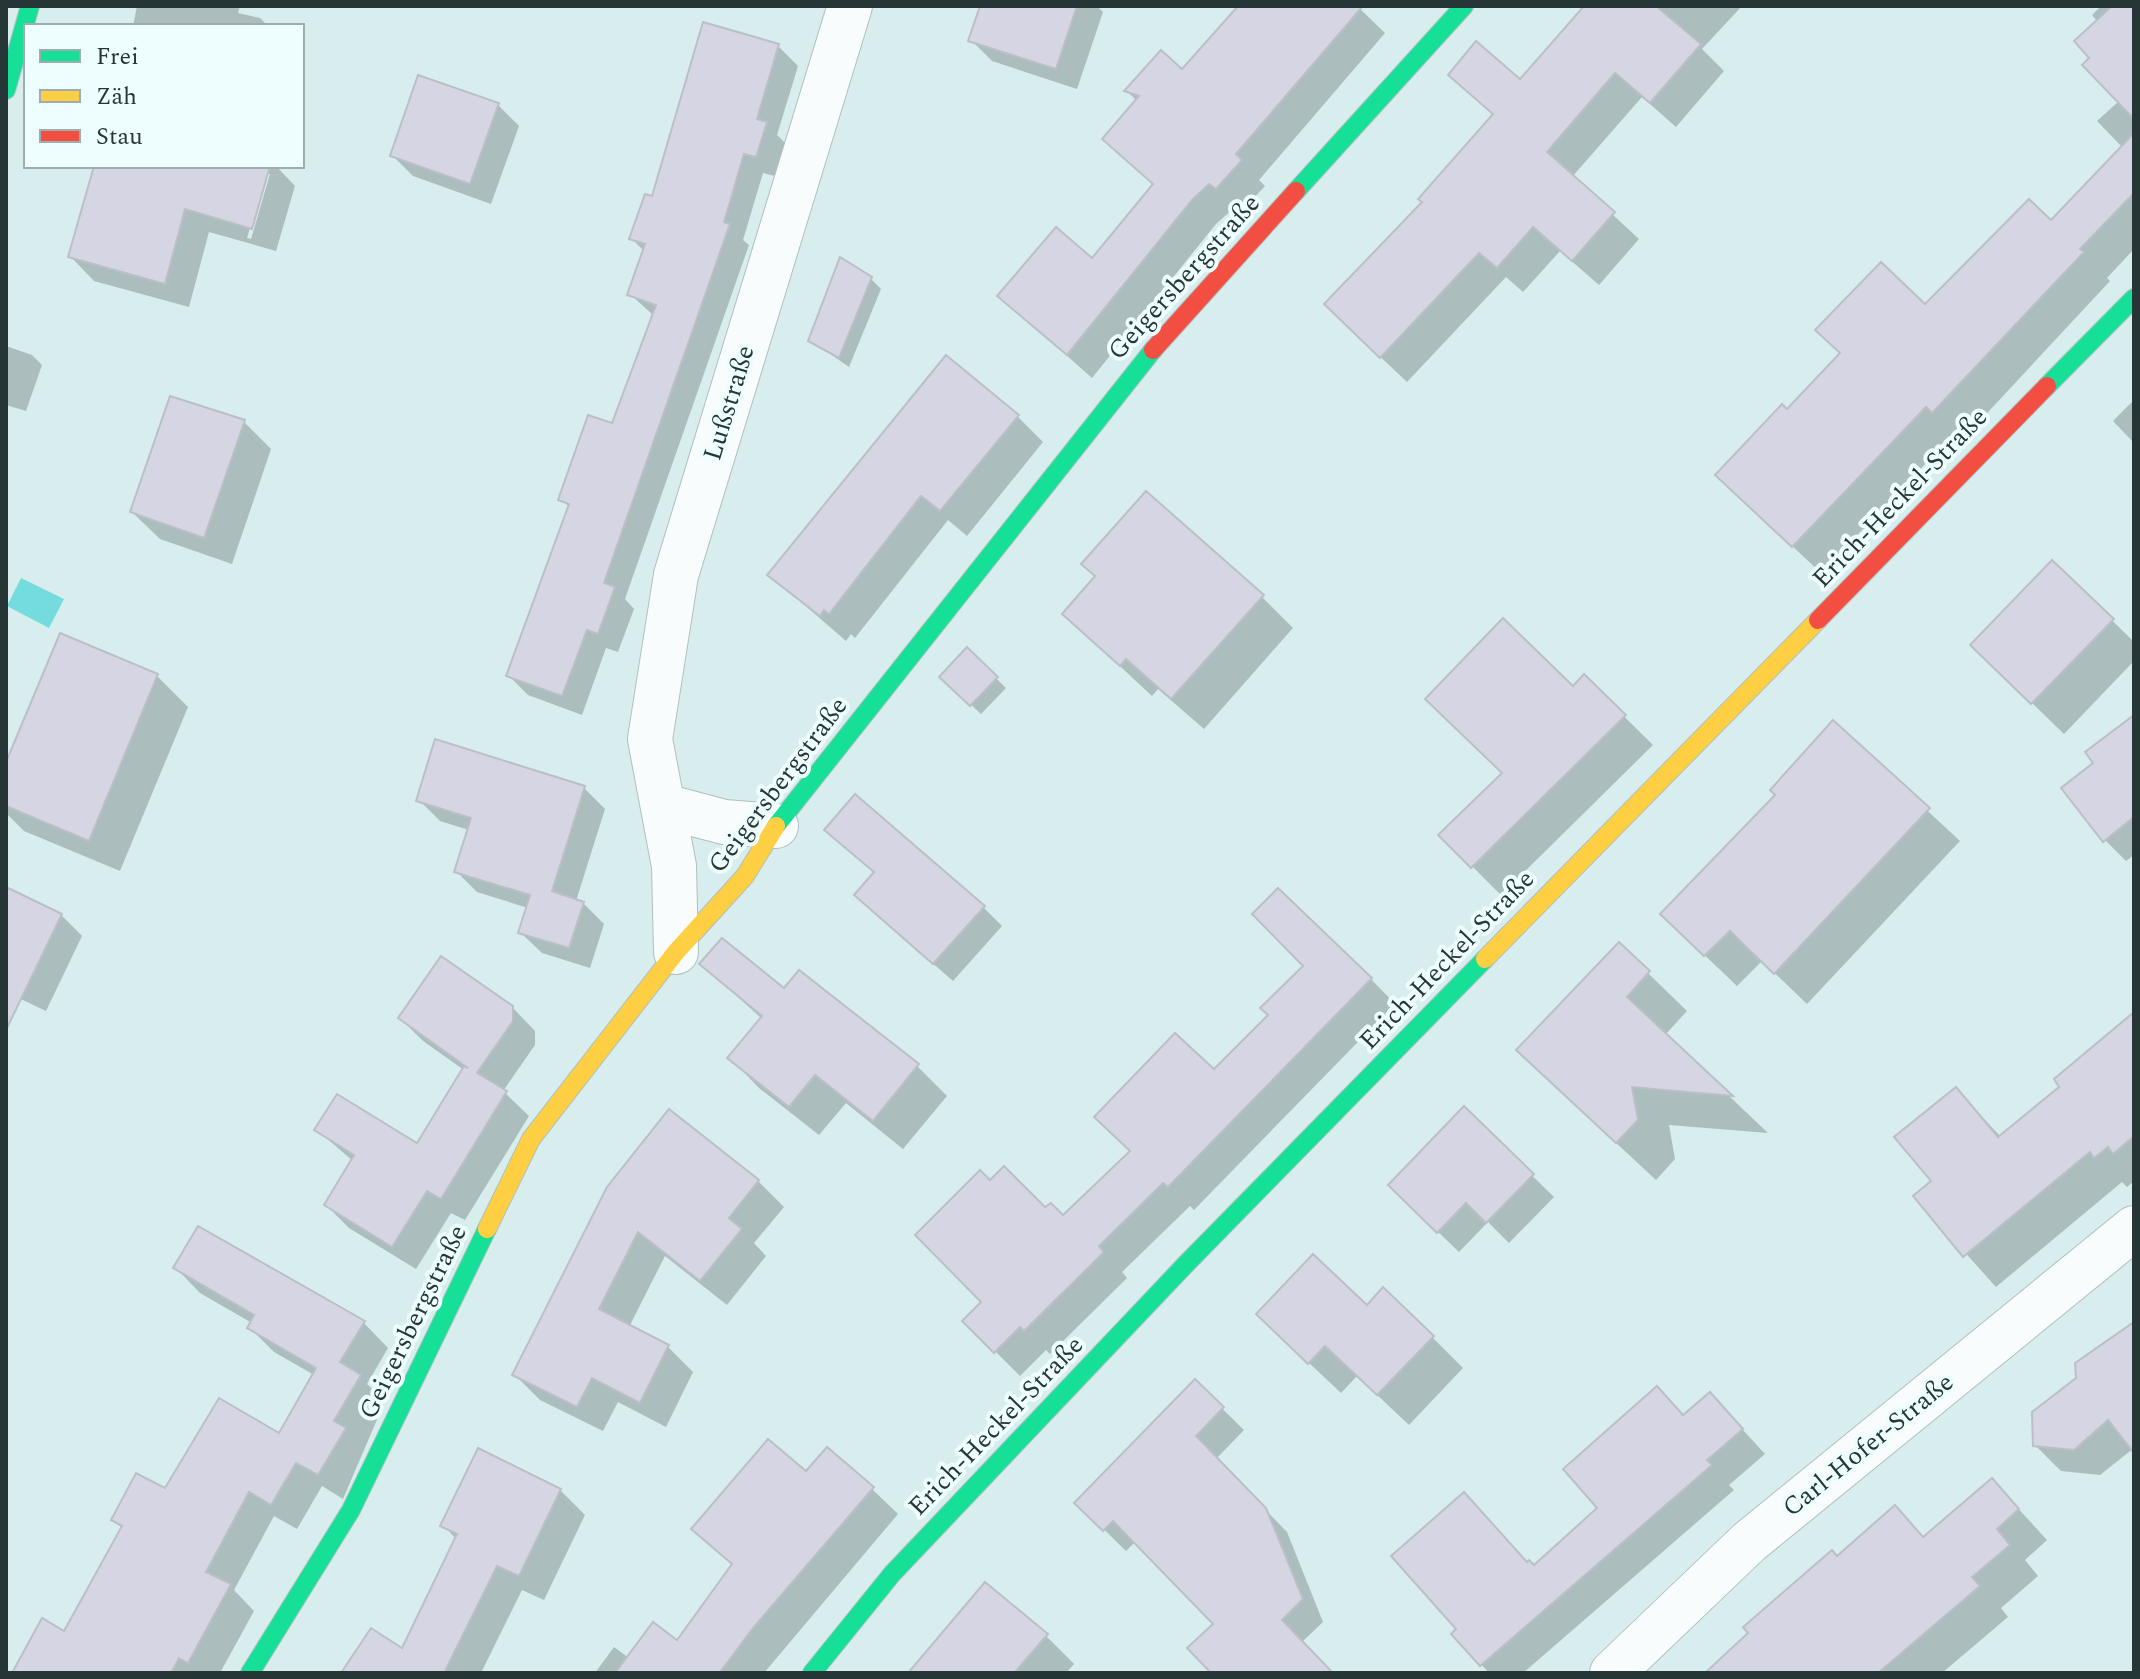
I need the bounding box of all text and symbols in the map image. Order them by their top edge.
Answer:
legend [24,24,304,168]
text: Frei [96,39,139,75]
text: Zäh [96,79,137,115]
text: Stau [96,119,143,155]
street label: Geigersbergstraße [1098,185,1270,369]
street label: Lußstraße [693,340,765,466]
street label: Erich-Heckel-Straße [1803,399,1997,597]
street label: Geigersbergstraße [698,688,858,882]
street label: Erich-Heckel-Straße [1350,861,1544,1059]
street label: Geigersbergstraße [349,1218,477,1426]
street label: Erich-Heckel-Straße [899,1327,1093,1525]
street label: Carl-Hofer-Straße [1774,1363,1962,1527]

